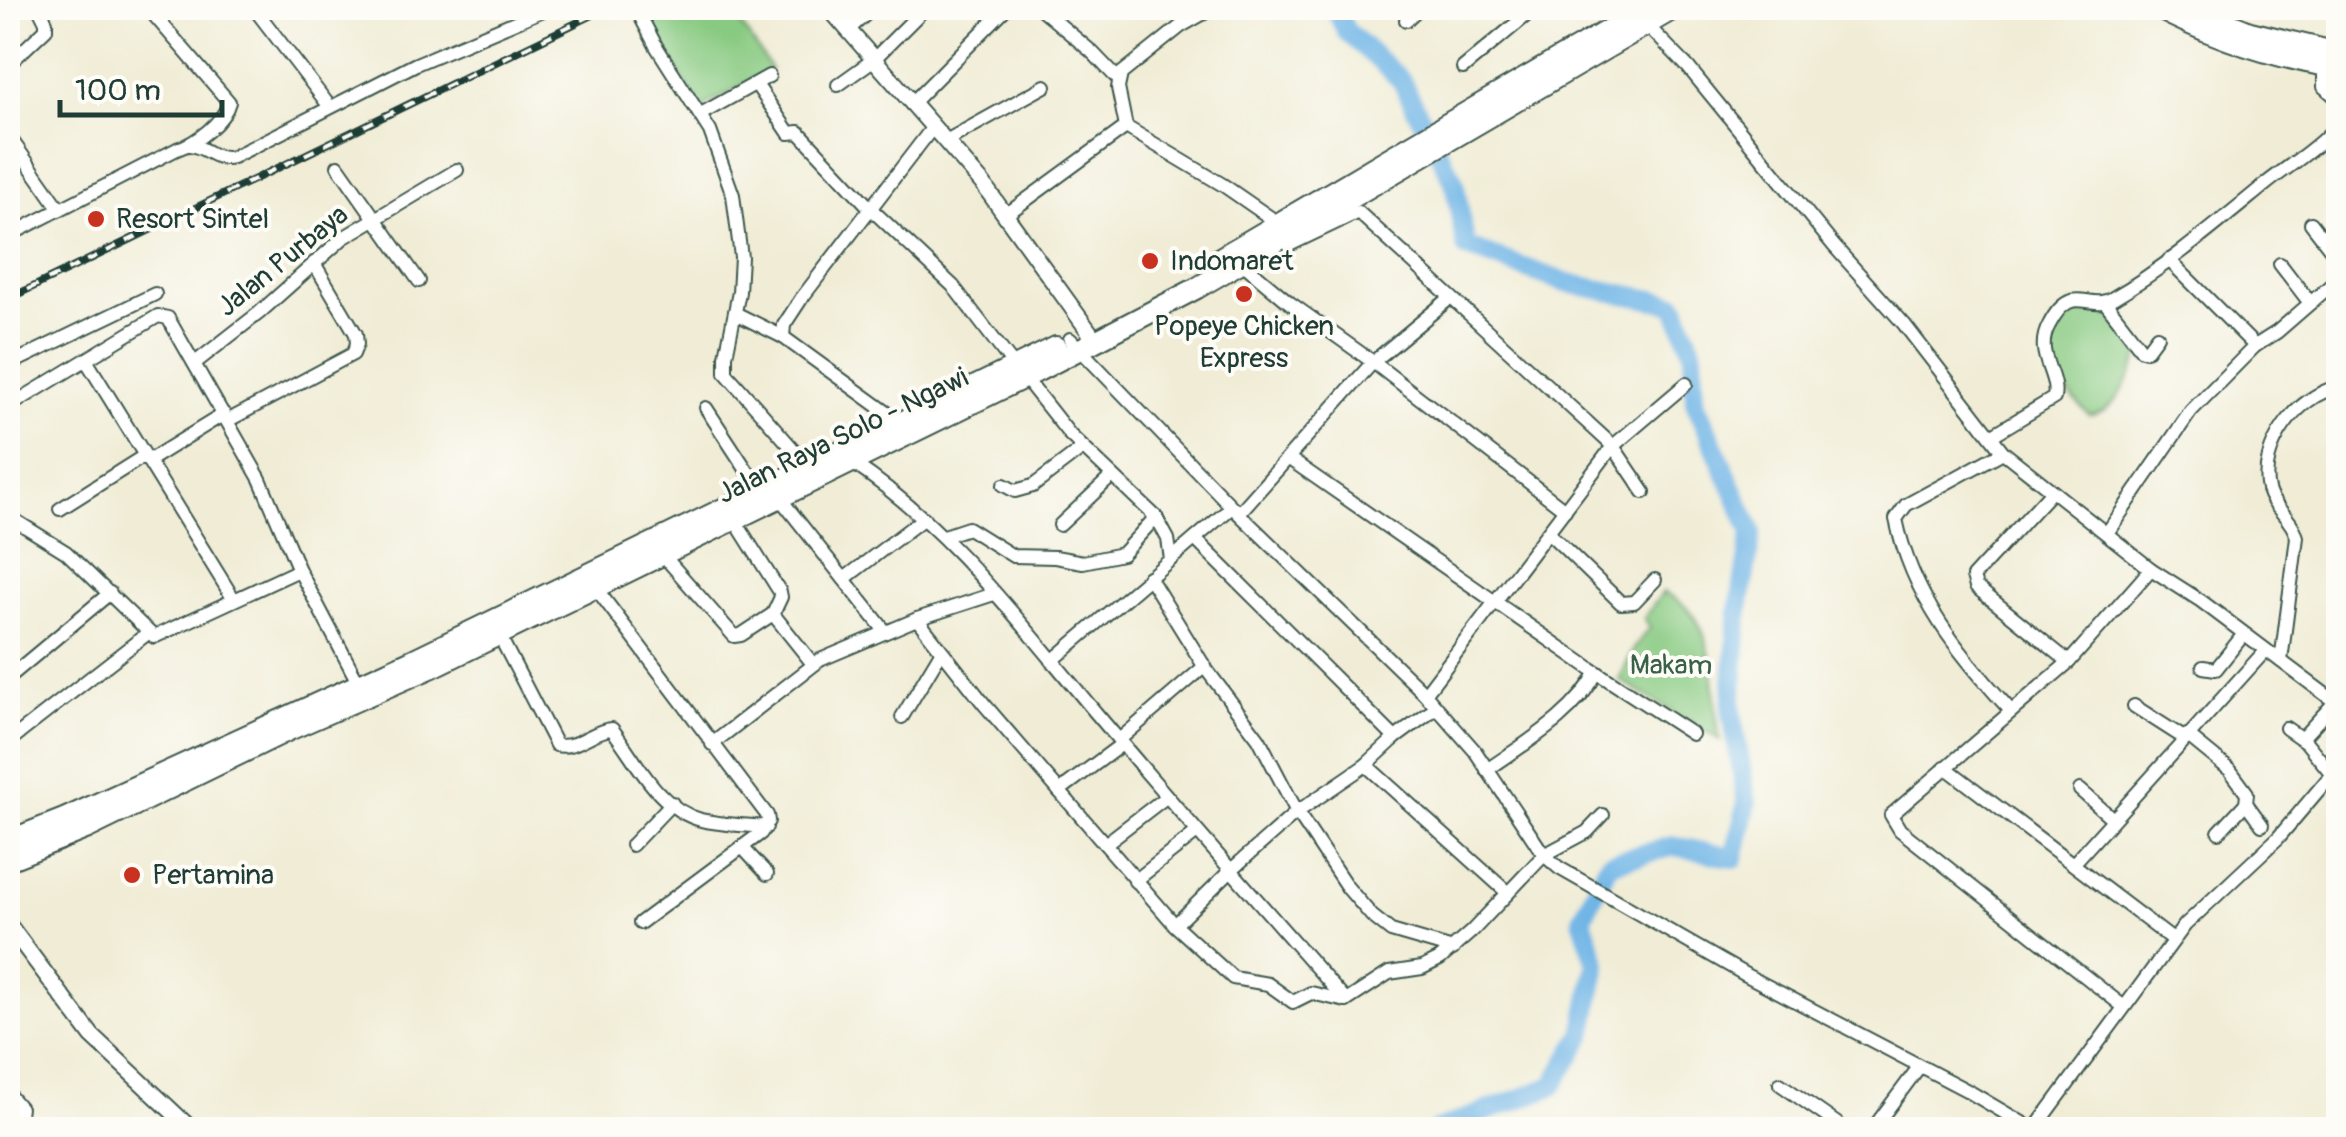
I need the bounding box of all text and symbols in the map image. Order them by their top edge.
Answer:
scale bar [60,55,222,117]
text: 100 m [75,72,161,109]
street label: Jalan Purbaya [210,198,356,324]
place label: Resort Sintel [116,202,269,237]
marker: Resort Sintel [85,208,107,230]
place label: Indomaret [1170,244,1294,279]
marker: Indomaret [1139,250,1161,272]
marker: Popeye Chicken Express [1233,283,1255,305]
place label: Popeye Chicken Express [1154,309,1334,376]
street label: Jalan Raya Solo - Ngawi [712,360,974,512]
park label: Makam [1630,648,1712,683]
place label: Pertamina [152,858,274,893]
marker: Pertamina [121,864,143,886]

